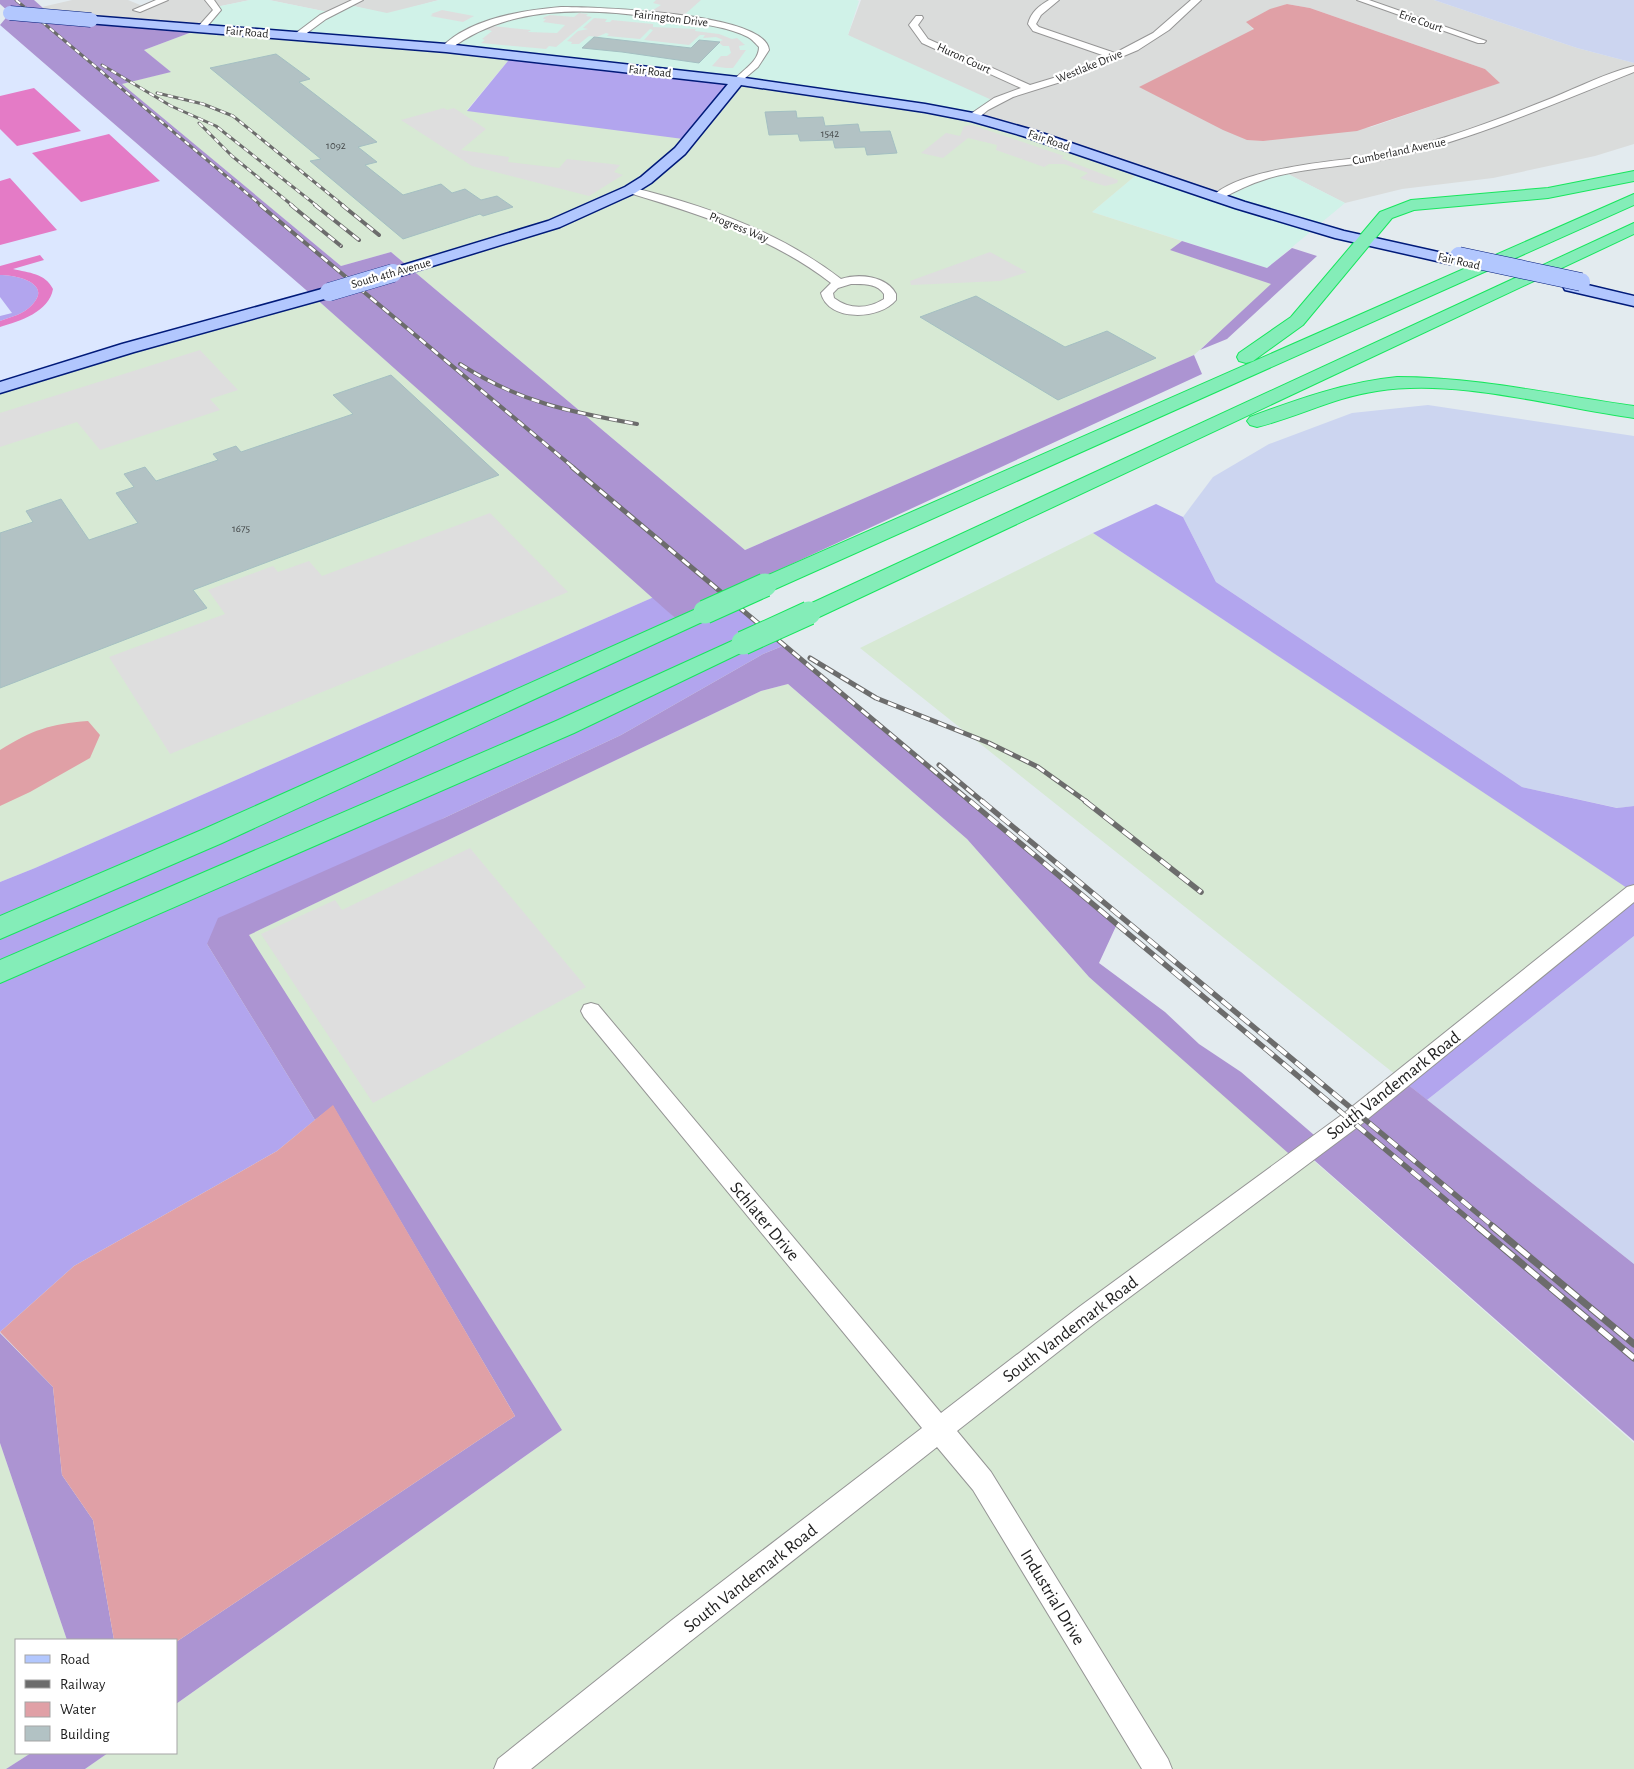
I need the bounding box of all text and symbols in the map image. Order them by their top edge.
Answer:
street label: Fairington Drive [633,7,709,29]
street label: Erie Court [1398,8,1445,34]
street label: Fair Road [225,24,269,40]
street label: Huron Court [935,40,993,76]
street label: Westlake Drive [1054,47,1124,85]
street label: Fair Road [628,63,672,79]
street label: Fair Road [1027,127,1071,153]
house number: 1542 [821,128,839,139]
street label: Cumberland Avenue [1351,135,1447,167]
house number: 1092 [326,140,346,151]
street label: Progress Way [707,210,770,245]
street label: Fair Road [1437,250,1481,272]
street label: South 4th Avenue [350,256,432,290]
house number: 1675 [232,523,250,534]
street label: South Vandemark Road [1324,1028,1464,1143]
street label: Schlater Drive [726,1179,802,1265]
street label: South Vandemark Road [1000,1273,1141,1386]
street label: South Vandemark Road [681,1521,821,1636]
street label: Industrial Drive [1017,1547,1088,1649]
legend [15,1639,178,1754]
text: Road [60,1652,90,1667]
text: Railway [60,1677,106,1692]
text: Water [60,1702,96,1717]
text: Building [60,1727,110,1742]

